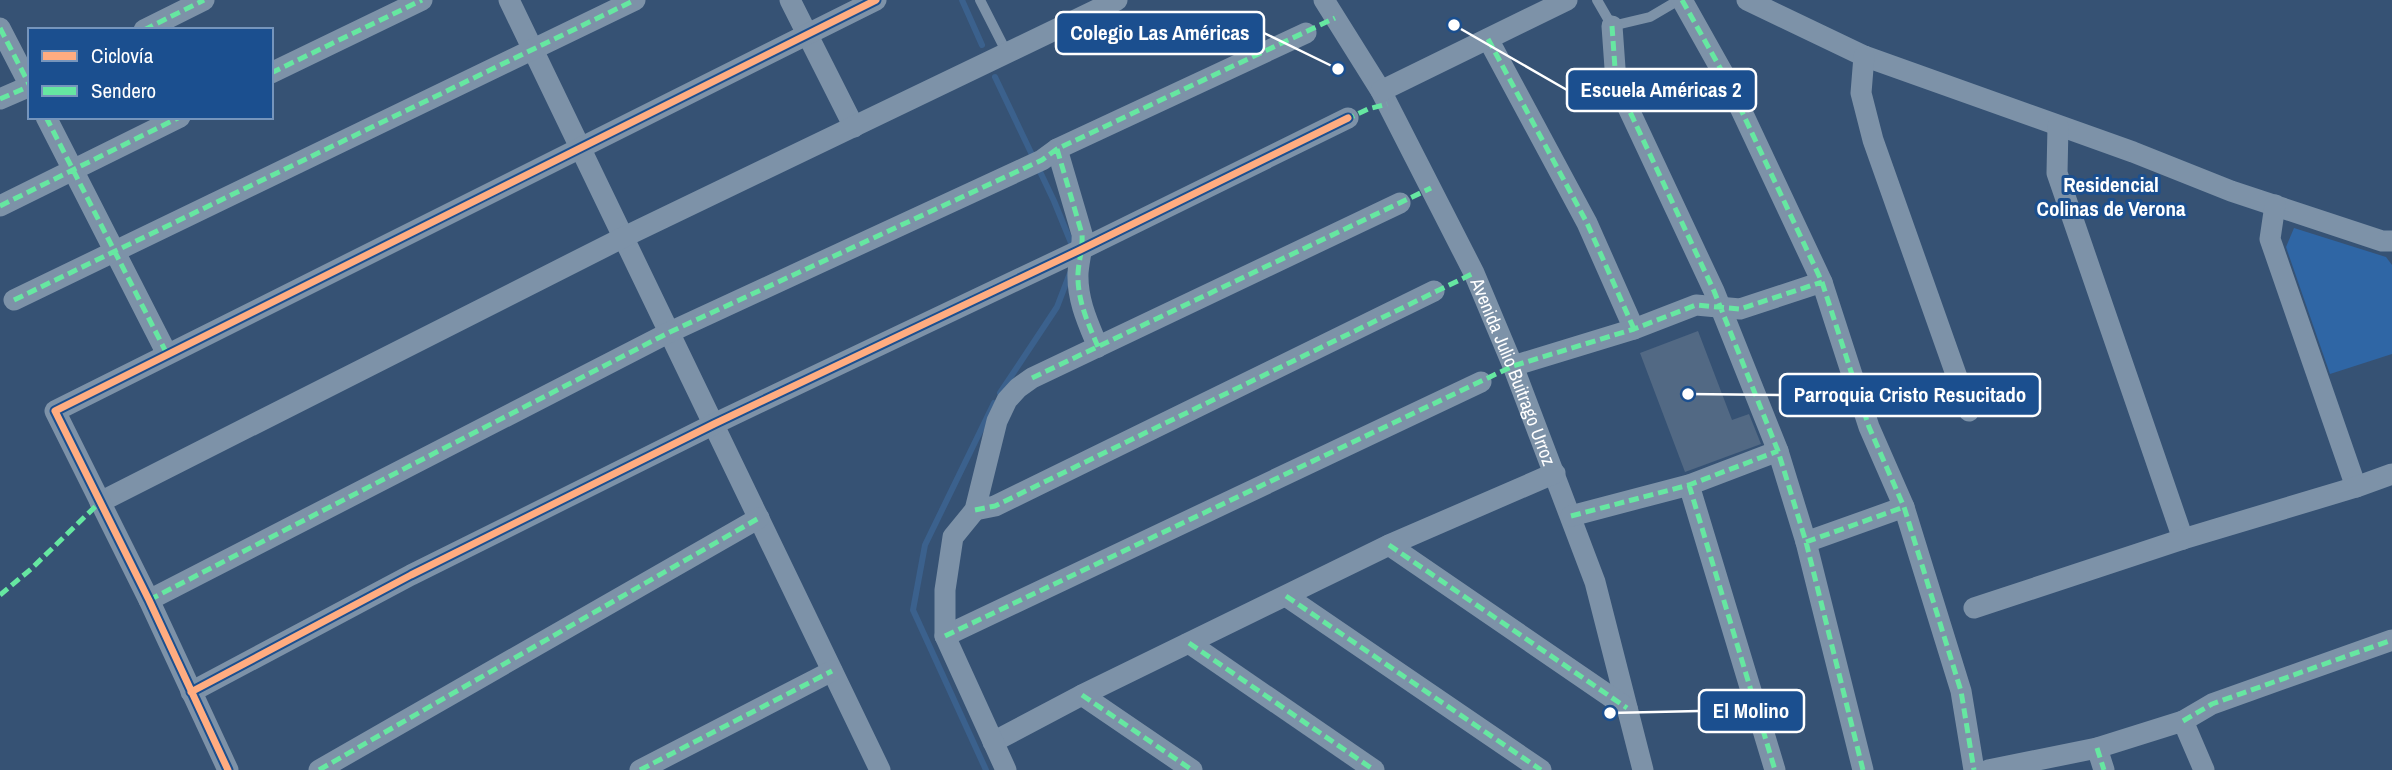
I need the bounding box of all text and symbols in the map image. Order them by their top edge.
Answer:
callout: Colegio Las Américas [1056,12,1264,54]
text: Colegio Las Américas [1070,18,1250,47]
legend [28,28,273,119]
text: Ciclovía [91,41,154,70]
callout: Escuela Américas 2 [1567,69,1756,111]
text: Escuela Américas 2 [1580,75,1742,104]
text: Sendero [91,76,156,105]
district label: Residencial Colinas de Verona [2037,170,2186,223]
street label: Avenida Julio Buitrago Urroz [1464,273,1563,469]
callout: Parroquia Cristo Resucitado [1780,374,2040,416]
text: Parroquia Cristo Resucitado [1794,380,2026,409]
callout: El Molino [1699,690,1804,732]
text: El Molino [1713,696,1789,725]

